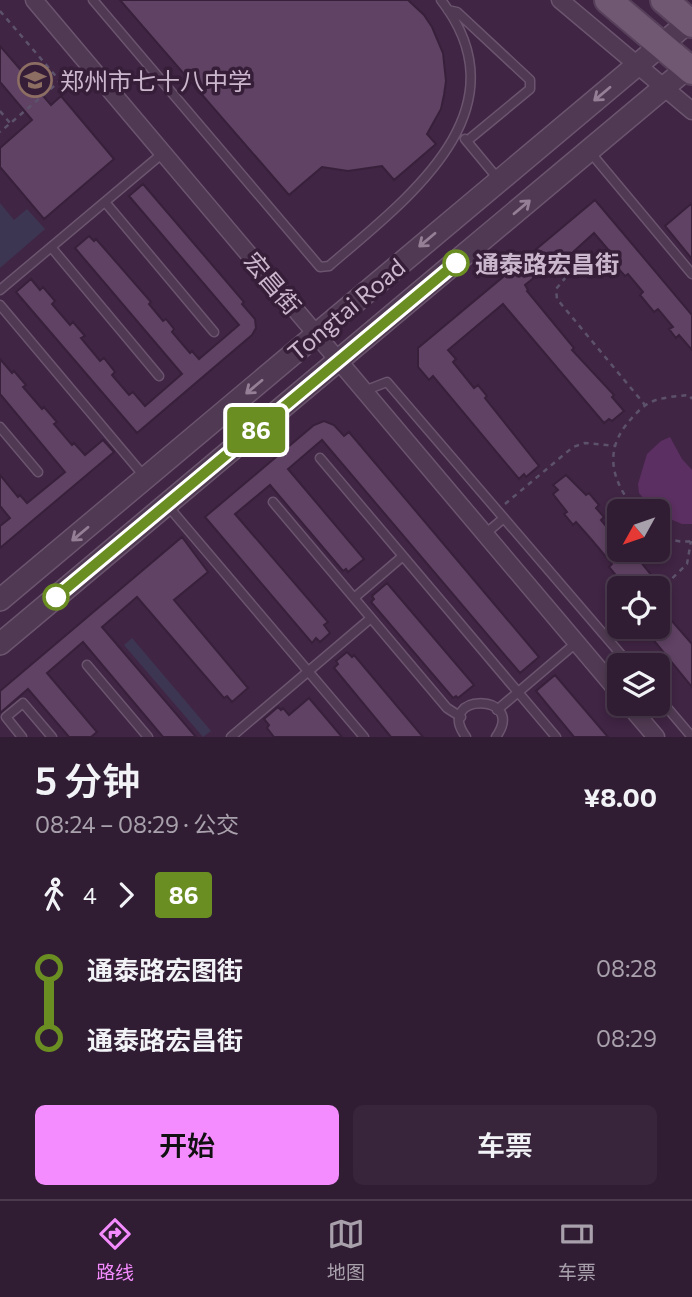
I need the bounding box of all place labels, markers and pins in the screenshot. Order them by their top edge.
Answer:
school or university icon: 郑州市七十八中学 [16,61,54,99]
place label: 郑州市七十八中学 [60,66,252,95]
place label: 通泰路宏昌街 [475,249,619,278]
marker: 通泰路宏昌街 [443,250,469,276]
unlabelled marker [43,584,69,610]

